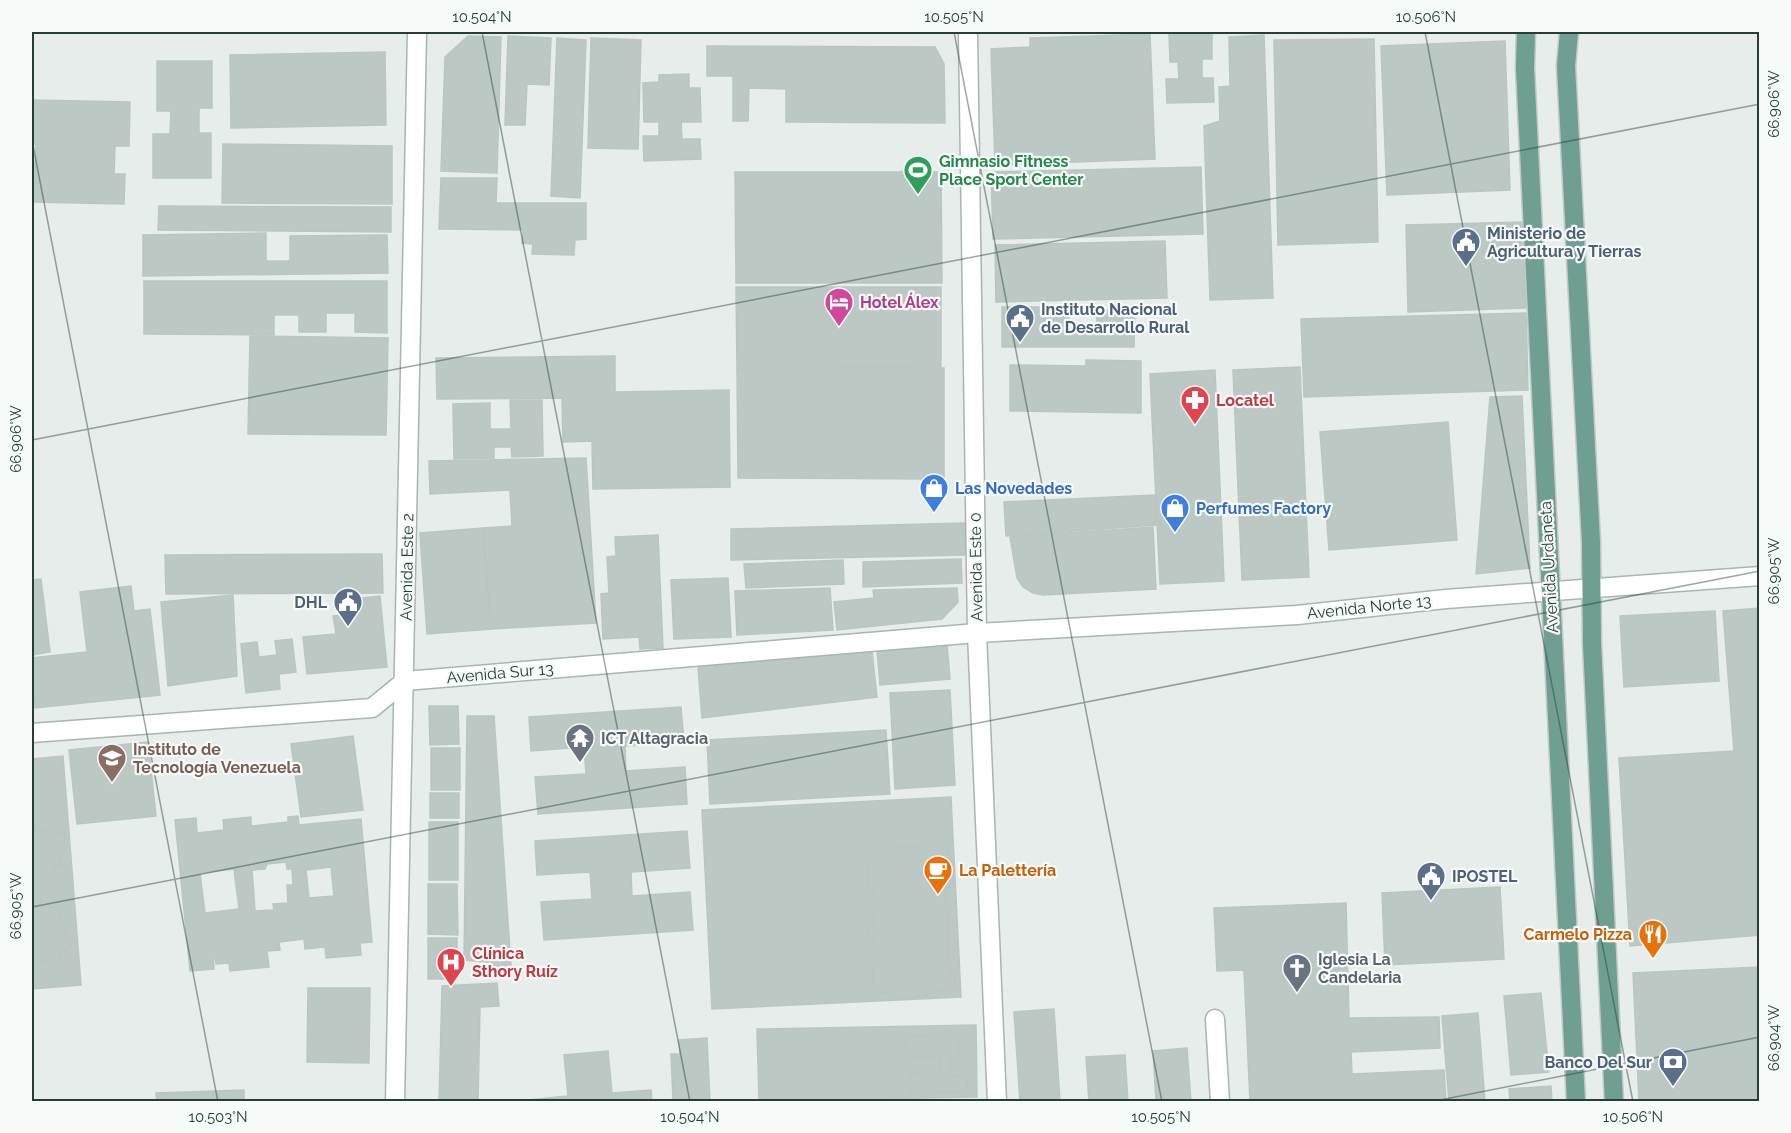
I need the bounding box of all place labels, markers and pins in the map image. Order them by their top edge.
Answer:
place label: Gimnasio Fitness Place Sport Center [939,152,1083,189]
sports icon: Gimnasio Fitness Place Sport Center [902,154,934,196]
place label: Ministerio de Agricultura y Tierras [1487,224,1641,261]
public building icon: Ministerio de Agricultura y Tierras [1450,226,1482,268]
hotel icon: Hotel Álex [823,286,855,328]
place label: Hotel Álex [860,292,939,312]
place label: Instituto Nacional de Desarrollo Rural [1041,300,1190,337]
public building icon: Instituto Nacional de Desarrollo Rural [1004,302,1036,344]
pharmacy icon: Locatel [1179,384,1211,426]
place label: Locatel [1216,391,1275,410]
shop icon: Las Novedades [918,472,950,514]
place label: Las Novedades [955,479,1072,498]
shop icon: Perfumes Factory [1159,492,1191,534]
place label: Perfumes Factory [1196,499,1331,518]
public building icon: DHL [332,586,364,628]
place label: DHL [294,593,328,612]
temple icon: ICT Altagracia [564,722,596,764]
place label: ICT Altagracia [601,729,708,748]
place label: Instituto de Tecnología Venezuela [133,740,301,777]
school or university icon: Instituto de Tecnología Venezuela [96,742,128,784]
cafe icon: La Palettería [922,854,954,896]
public building icon: IPOSTEL [1415,860,1447,902]
place label: La Palettería [959,861,1056,880]
place label: IPOSTEL [1452,867,1518,886]
restaurant icon: Carmelo Pizza [1637,918,1669,960]
place label: Carmelo Pizza [1524,925,1632,944]
place label: Clínica Sthory Ruíz [472,944,558,981]
hospital icon: Clínica Sthory Ruíz [435,946,467,988]
place label: Iglesia La Candelaria [1318,950,1401,987]
church icon: Iglesia La Candelaria [1281,952,1313,994]
bank icon: Banco Del Sur [1657,1046,1689,1088]
place label: Banco Del Sur [1544,1053,1652,1072]

